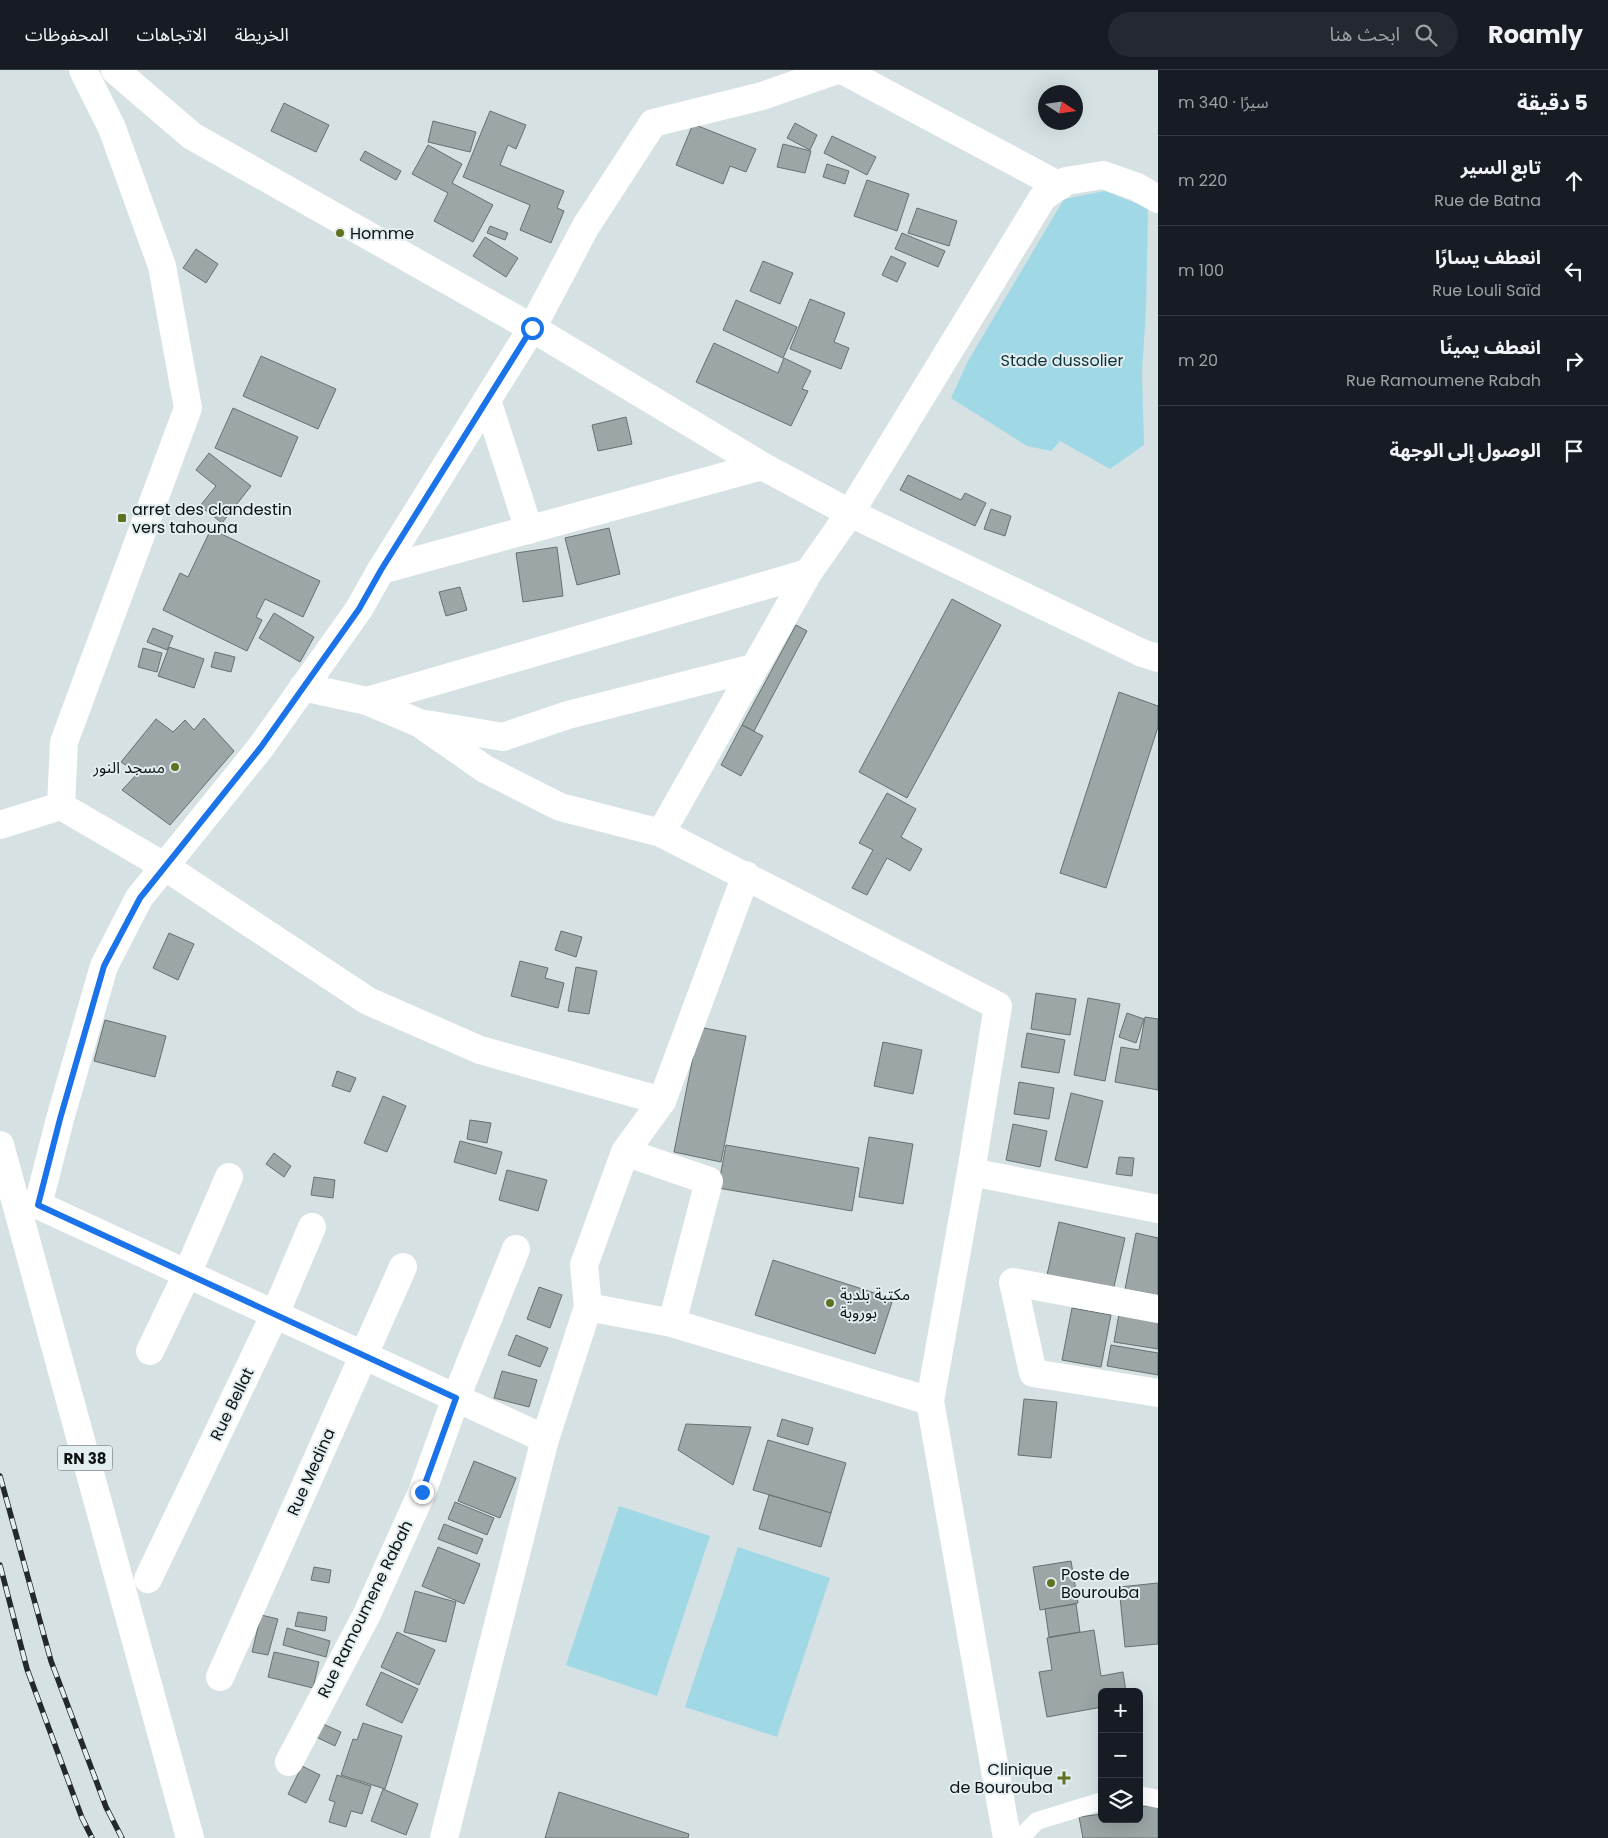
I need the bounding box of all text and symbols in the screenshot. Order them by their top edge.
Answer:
search box [1108,12,1458,57]
text: Roamly [1488,18,1583,51]
text: ابحث هنا [1330,21,1400,48]
icon: search [1412,21,1440,49]
text: المحفوظات [25,22,109,47]
text: الاتجاهات [137,22,207,47]
text: الخريطة [235,22,289,47]
north arrow [1038,85,1083,130]
text: 5 دقيقة [1517,88,1588,117]
text: سيرًا · 340 m [1178,91,1269,114]
text: تابع السير [1461,154,1541,181]
icon: ahead [1560,167,1588,195]
text: 220 m [1178,169,1227,192]
text: Rue de Batna [1434,189,1541,212]
place label: Homme [350,222,414,245]
marker: Homme [334,227,346,239]
text: انعطف يسارًا [1435,244,1541,271]
icon: left [1560,257,1588,285]
text: 100 m [1178,259,1224,282]
text: Rue Louli Saïd [1432,279,1541,302]
route start [521,317,544,340]
text: انعطف يمينًا [1440,334,1541,361]
icon: right [1560,347,1588,375]
park label: Stade dussolier [1001,349,1123,372]
text: 20 m [1178,349,1218,372]
text: Rue Ramoumene Rabah [1346,369,1541,392]
text: الوصول إلى الوجهة [1389,437,1541,464]
icon: arrive [1560,437,1588,465]
place label: arret des clandestin vers tahouna [132,498,292,539]
marker: arret des clandestin vers tahouna [116,512,128,524]
place label: مسجد النور [92,756,165,779]
marker: مسجد النور [169,761,181,773]
place label: مكتبة بلدية بوروبة [840,1283,910,1324]
marker: مكتبة بلدية بوروبة [824,1297,836,1309]
street label: Rue Bellat [204,1364,260,1444]
street label: Rue Medina [281,1425,341,1519]
road number: RN 38 [58,1446,112,1470]
route end [411,1481,434,1504]
street label: Rue Ramoumene Rabah [312,1516,418,1702]
place label: Poste de Bourouba [1061,1563,1139,1604]
marker: Poste de Bourouba [1045,1577,1057,1589]
map controls [1098,1688,1143,1823]
button: + [1098,1688,1143,1733]
button: − [1098,1733,1143,1778]
place label: Clinique de Bourouba [950,1758,1053,1799]
marker: Clinique de Bourouba [1057,1771,1071,1785]
button: layers [1098,1778,1143,1823]

